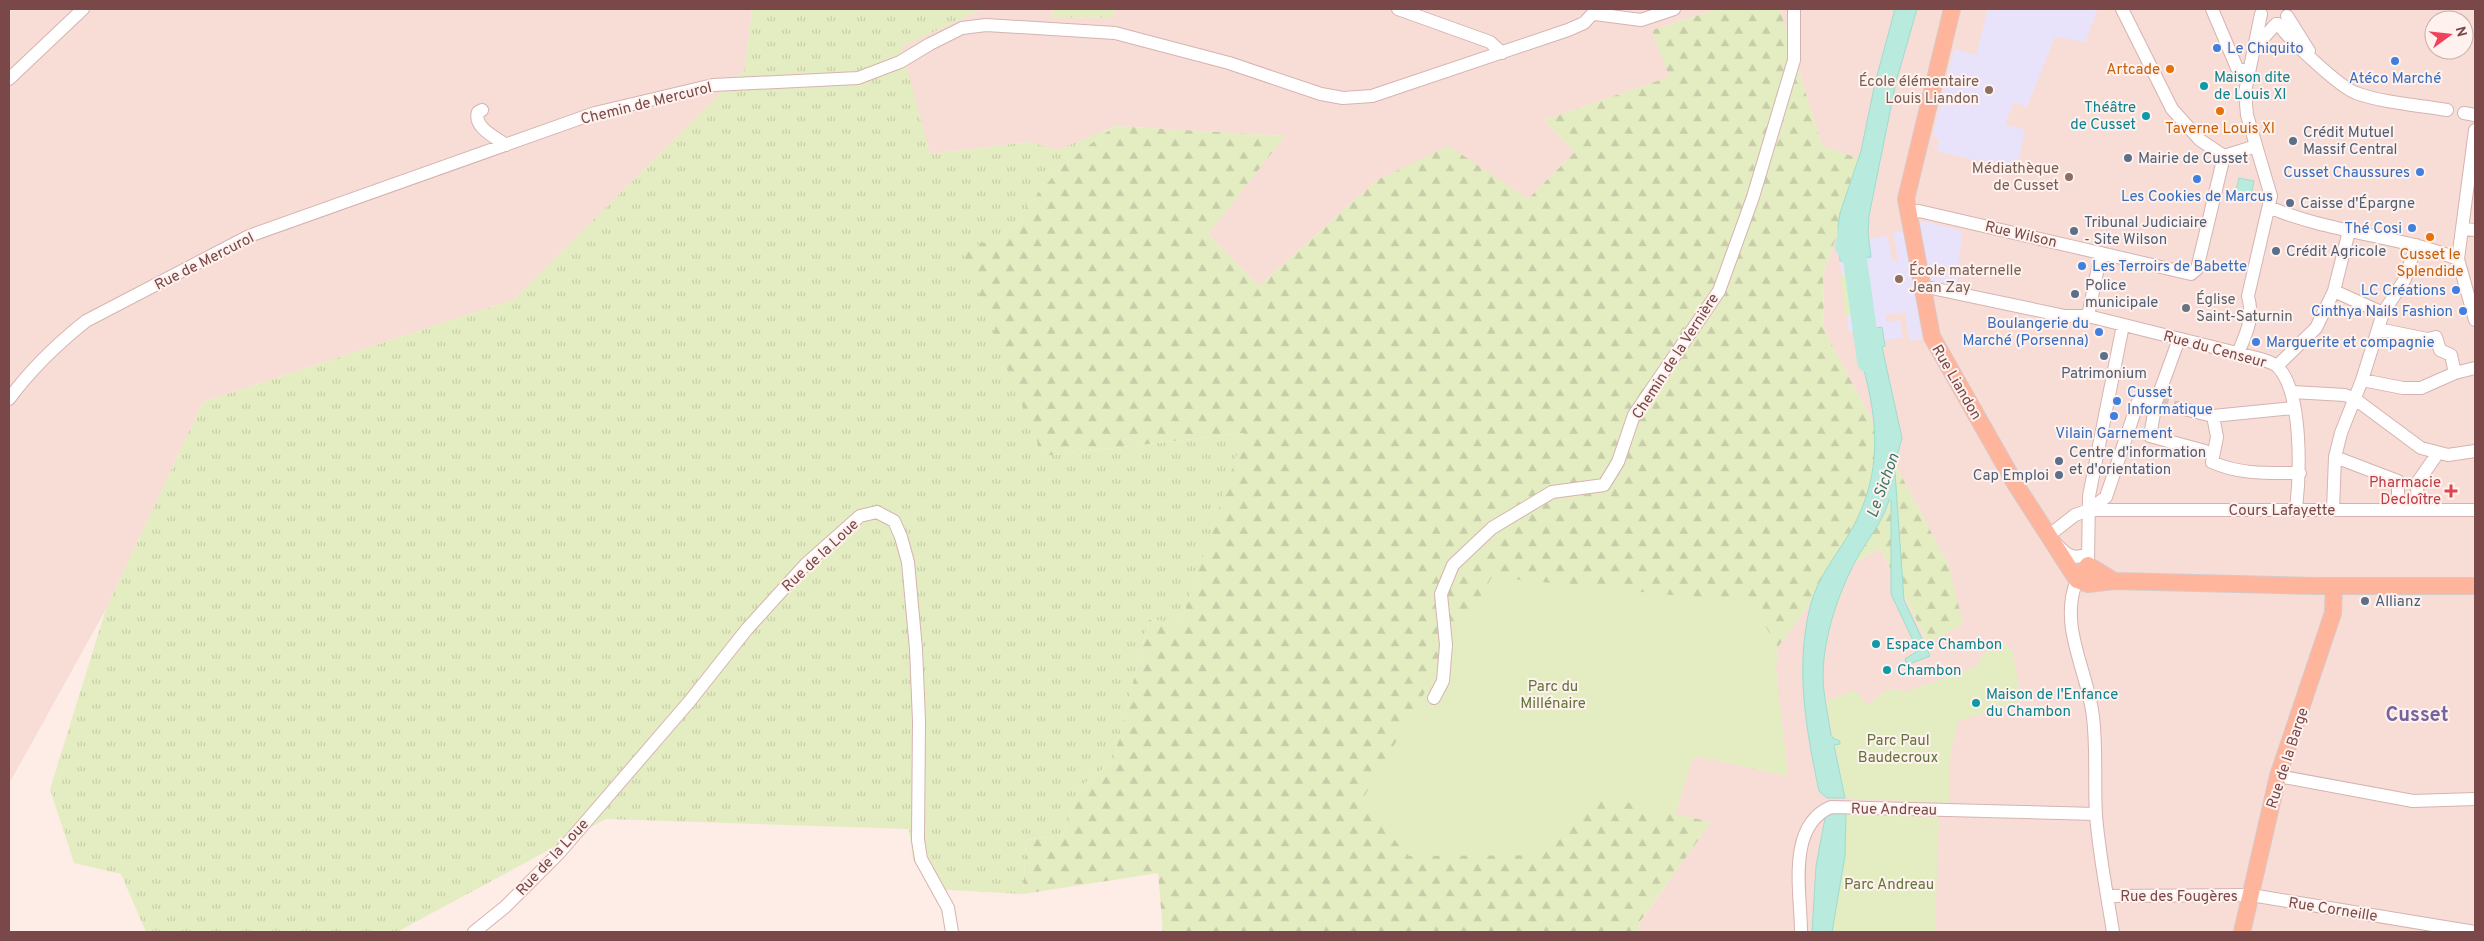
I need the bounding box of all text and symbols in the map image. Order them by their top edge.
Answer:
north arrow [2424,10,2474,60]
text: N [2451,25,2470,39]
place label: Le Chiquito [2227,40,2304,59]
marker: Le Chiquito [2211,42,2223,54]
marker: Atéco Marché [2389,55,2401,67]
place label: Artcade [2106,61,2160,80]
marker: Artcade [2164,63,2176,75]
place label: Maison dite de Louis XI [2214,69,2290,105]
place label: Atéco Marché [2349,70,2441,89]
place label: École élémentaire Louis Liandon [1859,72,1979,109]
street label: Chemin de Mercurol [579,79,714,130]
marker: Maison dite de Louis XI [2198,80,2210,92]
marker: École élémentaire Louis Liandon [1983,84,1995,96]
place label: Théâtre de Cusset [2070,99,2136,135]
marker: Taverne Louis XI [2214,105,2226,117]
marker: Théâtre de Cusset [2140,110,2152,122]
place label: Taverne Louis XI [2165,120,2275,139]
place label: Crédit Mutuel Massif Central [2303,124,2398,160]
marker: Crédit Mutuel Massif Central [2287,135,2299,147]
place label: Mairie de Cusset [2138,150,2248,169]
marker: Mairie de Cusset [2122,152,2134,164]
place label: Médiathèque de Cusset [1972,160,2059,196]
place label: Cusset Chaussures [2283,164,2410,183]
marker: Cusset Chaussures [2414,166,2426,178]
marker: Médiathèque de Cusset [2063,171,2075,183]
marker: Les Cookies de Marcus [2191,173,2203,185]
place label: Les Cookies de Marcus [2121,188,2273,207]
place label: Caisse d'Épargne [2300,194,2415,214]
marker: Caisse d'Épargne [2284,197,2296,209]
place label: Tribunal Judiciaire - Site Wilson [2084,214,2207,250]
street label: Rue Wilson [1983,218,2059,253]
place label: Thé Cosi [2344,220,2402,239]
marker: Thé Cosi [2406,222,2418,234]
marker: Tribunal Judiciaire - Site Wilson [2068,225,2080,237]
street label: Rue de Mercurol [152,229,258,296]
marker: Cusset le Splendide [2424,231,2436,243]
place label: Crédit Agricole [2286,243,2386,262]
marker: Crédit Agricole [2270,245,2282,257]
place label: Cusset le Splendide [2396,246,2464,282]
place label: Les Terroirs de Babette [2092,258,2247,277]
marker: Les Terroirs de Babette [2076,260,2088,272]
place label: École maternelle Jean Zay [1909,261,2022,298]
marker: École maternelle Jean Zay [1893,273,1905,285]
place label: Police municipale [2085,277,2158,313]
place label: LC Créations [2361,282,2446,301]
marker: LC Créations [2450,284,2462,296]
marker: Police municipale [2069,288,2081,300]
street label: Chemin de la Vernière [1629,290,1724,423]
place label: Église Saint-Saturnin [2196,290,2293,327]
marker: Église Saint-Saturnin [2180,302,2192,314]
place label: Cinthya Nails Fashion [2311,303,2453,322]
marker: Cinthya Nails Fashion [2457,305,2469,317]
place label: Boulangerie du Marché (Porsenna) [1963,315,2089,351]
marker: Boulangerie du Marché (Porsenna) [2093,326,2105,338]
street label: Rue du Censeur [2161,328,2268,373]
place label: Marguerite et compagnie [2266,334,2434,353]
marker: Marguerite et compagnie [2250,336,2262,348]
street label: Rue Liandon [1927,342,1985,424]
marker: Patrimonium [2098,350,2110,362]
place label: Patrimonium [2061,365,2147,384]
place label: Cusset Informatique [2127,384,2213,420]
marker: Cusset Informatique [2111,395,2123,407]
marker: Vilain Garnement [2108,410,2120,422]
place label: Vilain Garnement [2055,425,2173,444]
place label: Centre d'information et d'orientation [2069,444,2206,480]
water label: Le Sichon [1863,450,1905,521]
marker: Centre d'information et d'orientation [2053,455,2065,467]
place label: Cap Emploi [1973,467,2049,486]
marker: Cap Emploi [2053,469,2065,481]
place label: Pharmacie Decloître [2369,474,2441,510]
marker: Pharmacie Decloître [2445,485,2457,497]
street label: Cours Lafayette [2229,502,2335,521]
street label: Rue de la Loue [779,516,863,597]
place label: Allianz [2375,593,2421,612]
marker: Allianz [2359,595,2371,607]
place label: Espace Chambon [1886,636,2002,655]
marker: Espace Chambon [1870,638,1882,650]
place label: Chambon [1897,662,1961,681]
marker: Chambon [1881,664,1893,676]
park label: Parc du Millénaire [1520,678,1586,714]
place label: Maison de l'Enfance du Chambon [1986,686,2118,722]
marker: Maison de l'Enfance du Chambon [1970,697,1982,709]
district label: Cusset [2385,703,2449,729]
street label: Rue de la Barge [2263,706,2314,811]
park label: Parc Paul Baudecroux [1858,732,1939,768]
street label: Rue Andreau [1851,800,1937,821]
street label: Rue de la Loue [513,816,594,900]
park label: Parc Andreau [1844,876,1934,895]
street label: Rue des Fougères [2120,888,2238,907]
street label: Rue Corneille [2287,894,2379,927]

